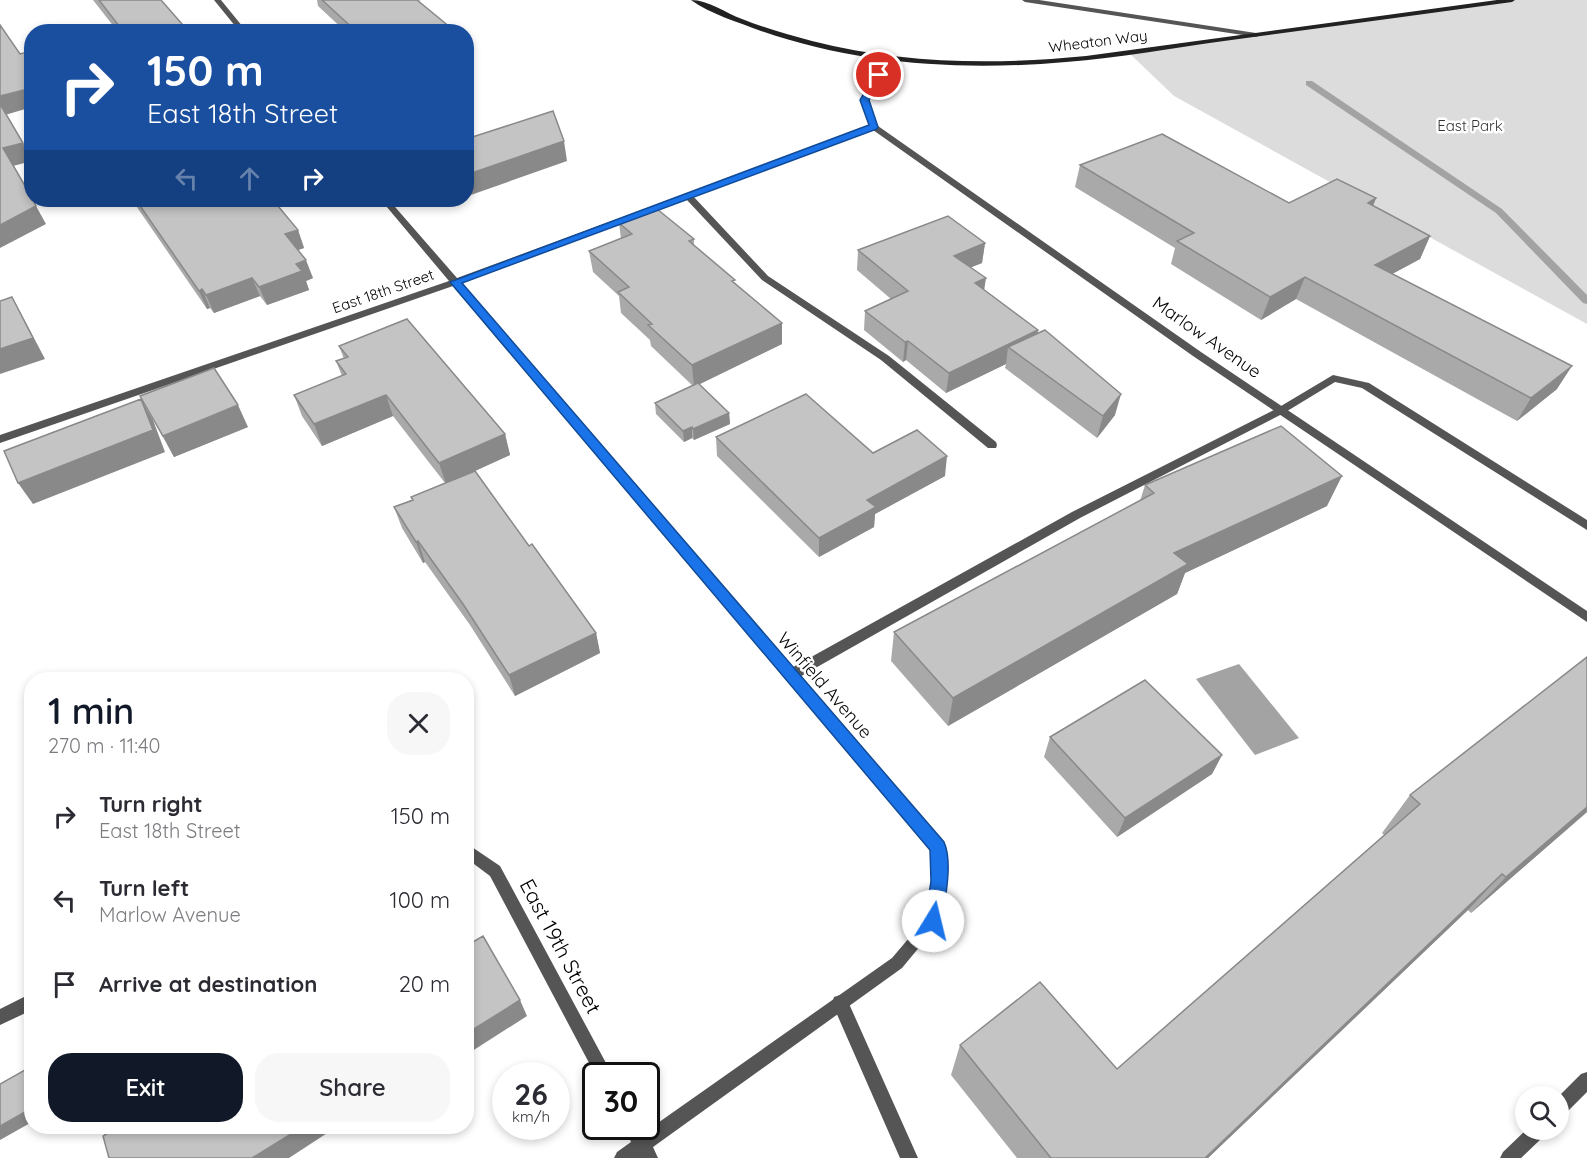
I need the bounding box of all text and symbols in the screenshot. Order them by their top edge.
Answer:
street label: Wheaton Way [1047,26,1149,56]
text: 150 m [147,44,264,97]
icon: right [48,48,126,126]
pin [853,49,904,100]
icon: arrive [862,58,895,91]
text: East 18th Street [147,96,338,130]
park label: East Park [1437,116,1503,135]
icon: left [170,162,203,195]
icon: ahead [233,162,266,195]
icon: right [296,162,329,195]
street label: East 18th Street [330,265,436,317]
street label: Marlow Avenue [1148,291,1266,383]
street label: Winfield Avenue [773,627,877,743]
text: 1 min [48,688,134,733]
button: close [387,692,450,755]
text: 270 m · 11:40 [48,733,160,758]
text: Turn right [99,790,203,818]
icon: right [48,800,81,833]
text: 150 m [391,802,450,830]
text: East 18th Street [99,818,241,843]
text: Turn left [99,874,189,902]
street label: East 19th Street [515,874,607,1018]
icon: left [48,884,81,917]
text: 100 m [390,886,450,914]
position arrow [901,889,965,953]
text: Marlow Avenue [99,902,241,927]
icon: arrive [48,968,81,1001]
text: Arrive at destination [99,970,317,998]
text: 20 m [399,970,450,998]
button: Exit [48,1053,243,1122]
button: Share [255,1053,450,1122]
speed limit sign: 30 [582,1062,660,1140]
text: 26 [514,1075,548,1113]
map controls [1515,1086,1569,1140]
button: search [1515,1086,1569,1140]
text: km/h [512,1107,550,1126]

